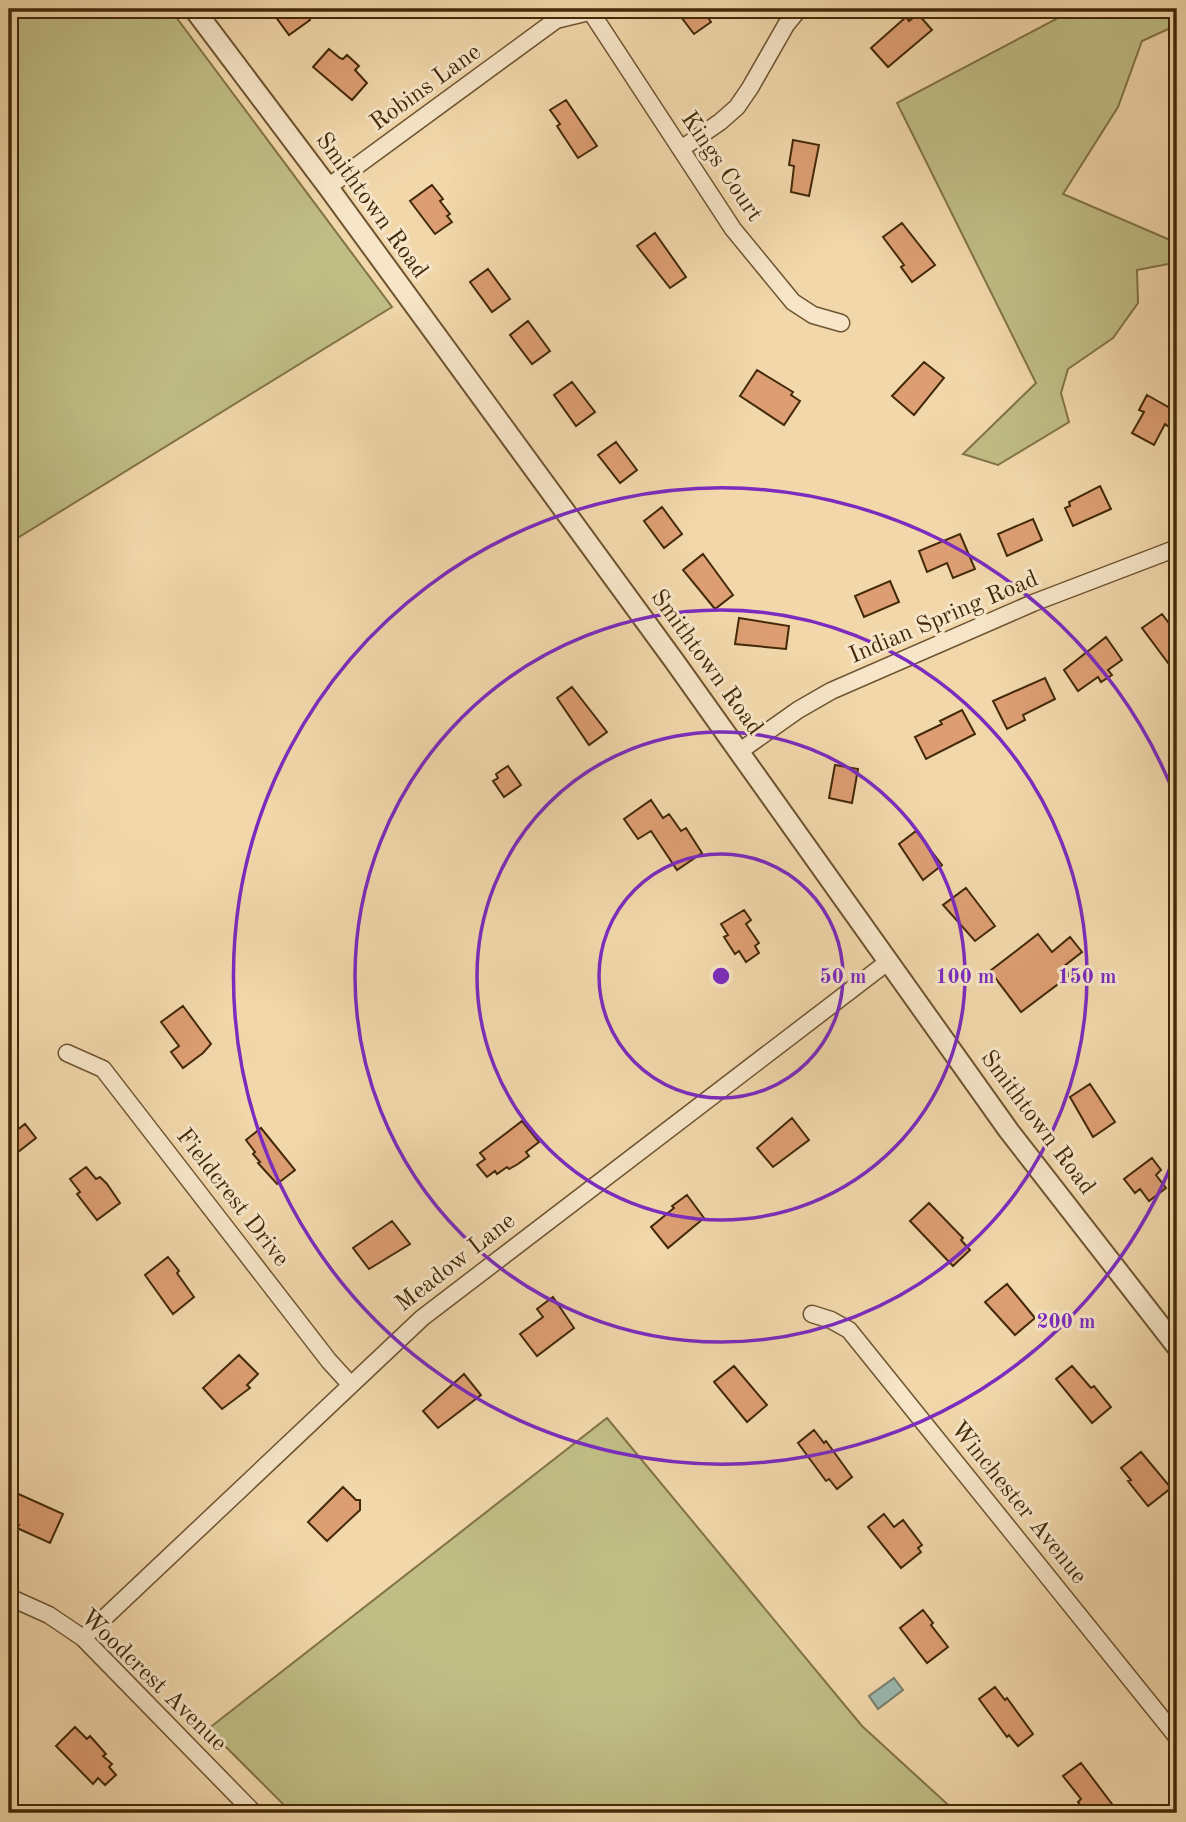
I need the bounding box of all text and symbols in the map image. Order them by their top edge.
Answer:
street label: Robins Lane [366,40,486,136]
street label: Kings Court [676,108,766,226]
street label: Smithtown Road [310,129,432,283]
street label: Indian Spring Road [846,567,1042,669]
street label: Smithtown Road [645,586,767,740]
centre of rings [709,964,733,988]
text: 50 m [819,967,867,988]
text: 100 m [935,967,995,988]
text: 150 m [1057,967,1117,988]
street label: Smithtown Road [975,1046,1099,1200]
street label: Fieldcrest Drive [171,1125,293,1271]
street label: Meadow Lane [392,1209,520,1317]
text: 200 m [1036,1312,1096,1333]
street label: Winchester Avenue [945,1417,1091,1589]
street label: Woodcrest Avenue [75,1605,231,1757]

